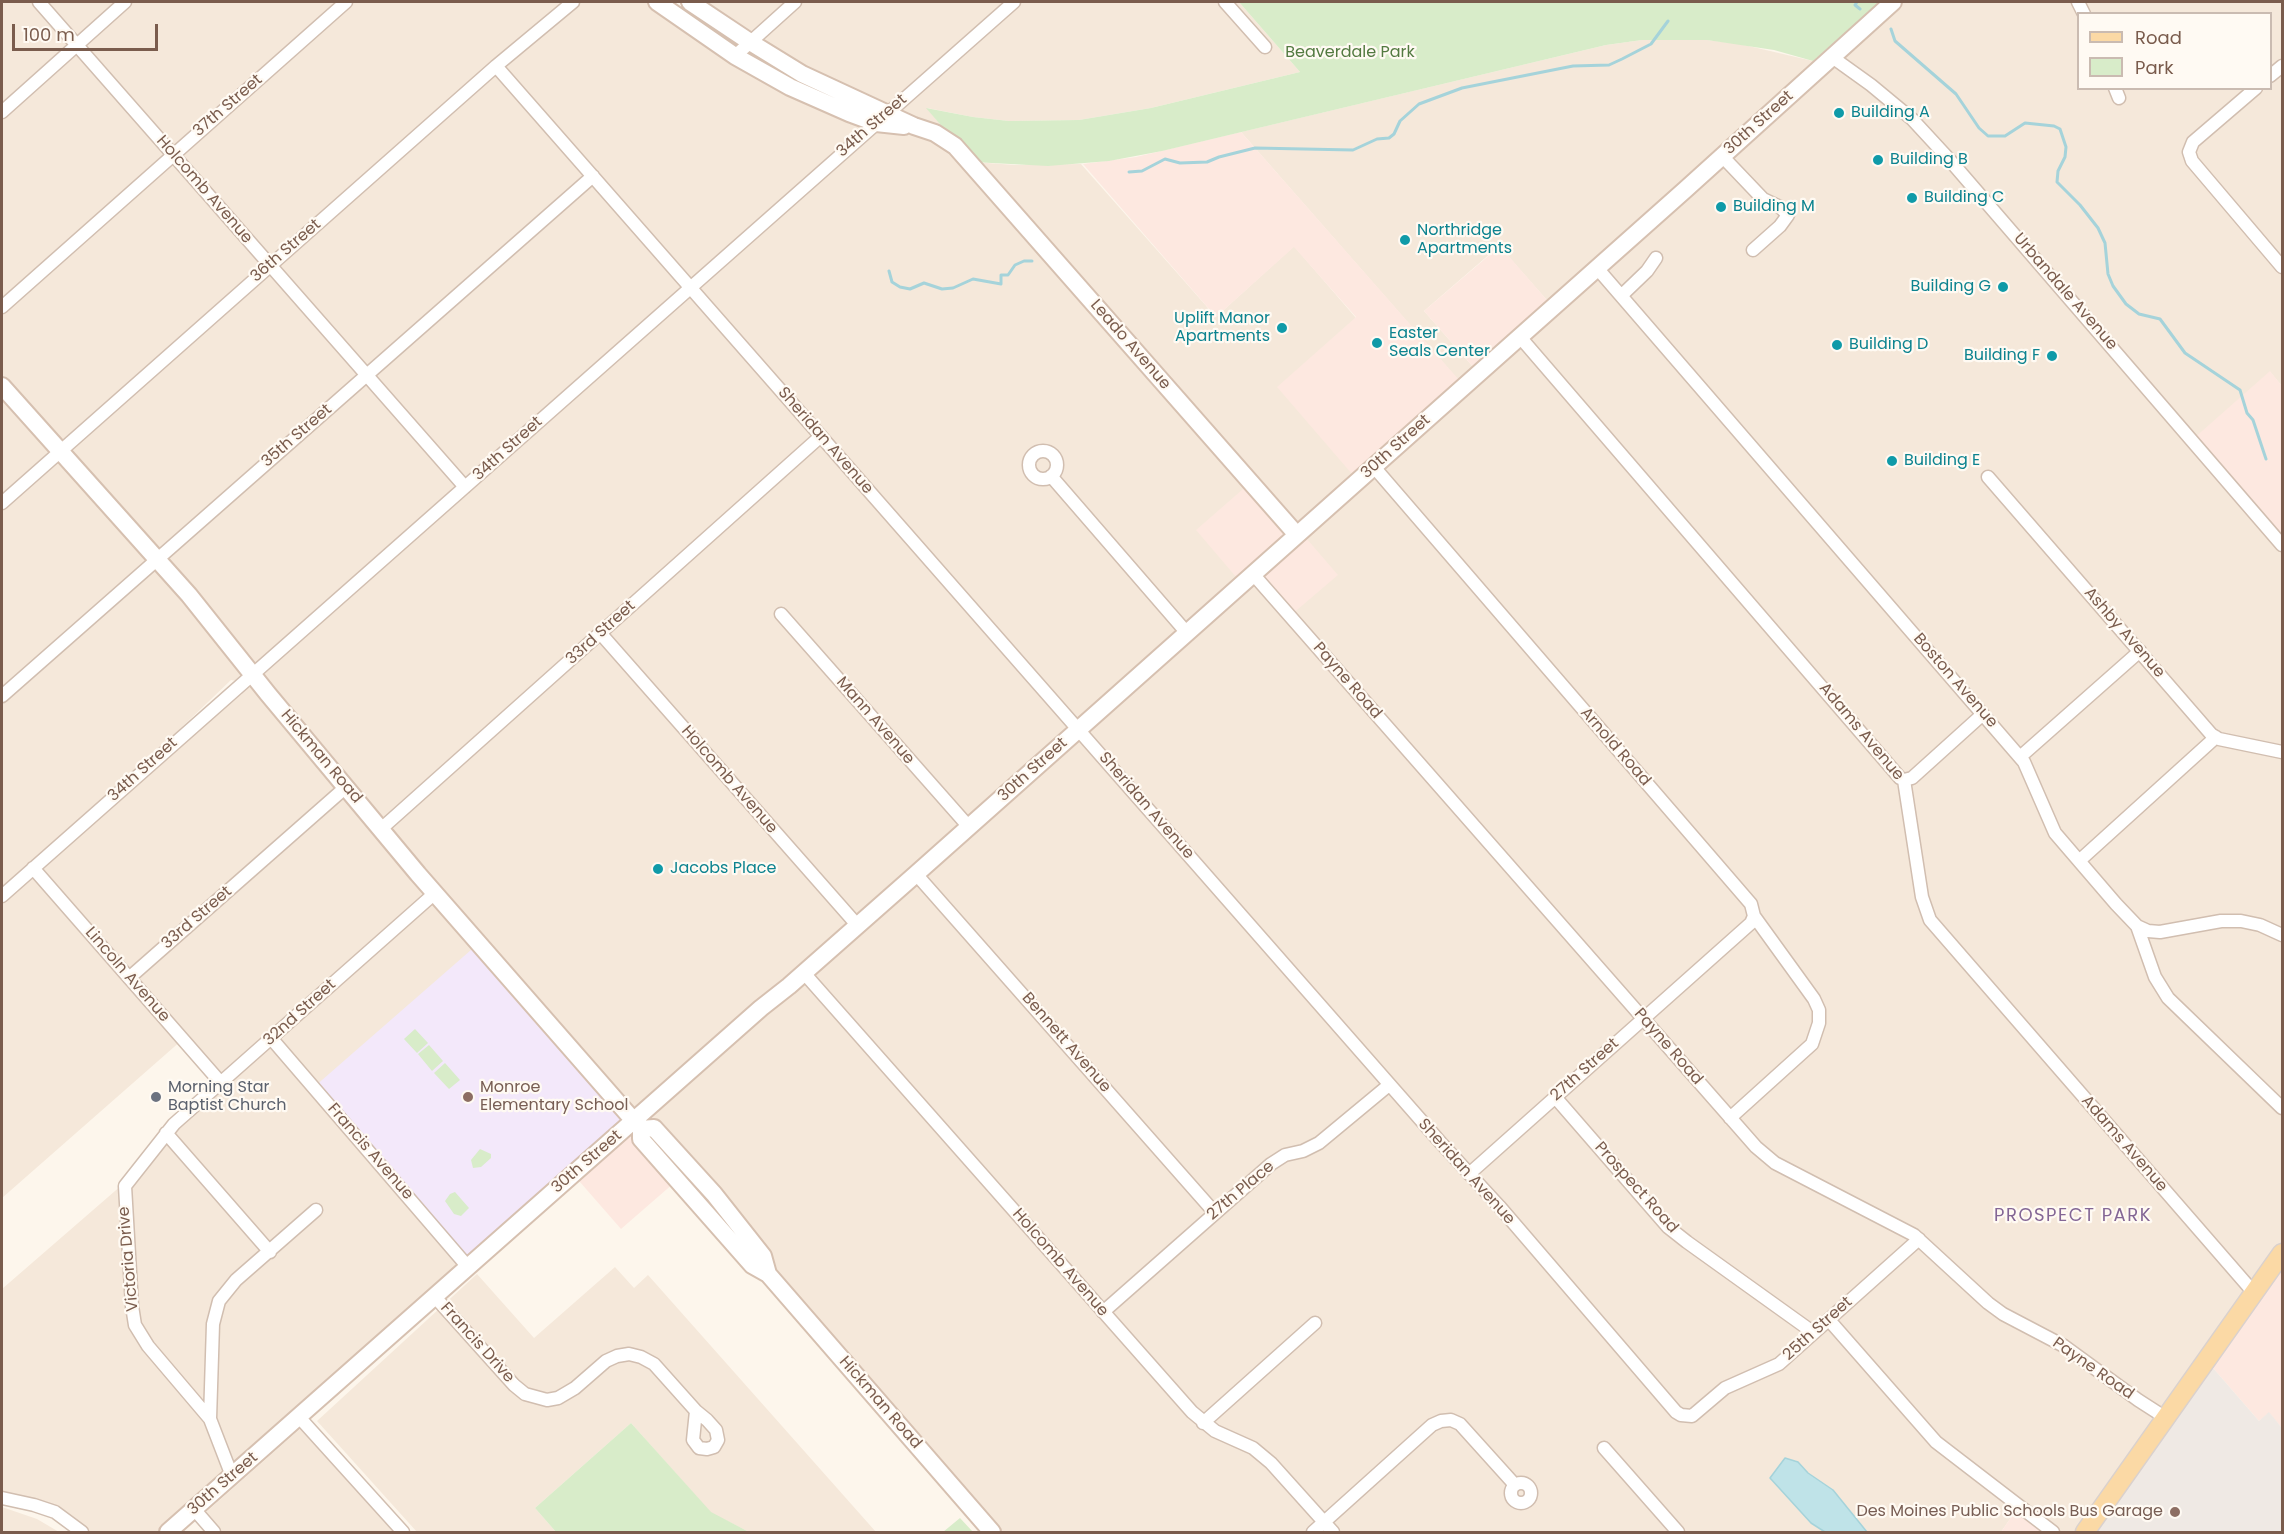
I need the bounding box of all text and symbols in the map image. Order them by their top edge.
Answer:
scale bar [15,12,160,50]
legend [2077,12,2272,90]
text: 100 m [23,22,75,47]
text: Road [2135,25,2182,50]
park label: Beaverdale Park [1285,43,1415,63]
text: Park [2135,55,2174,80]
street label: 37th Street [189,71,267,141]
street label: 30th Street [1720,87,1798,159]
street label: 34th Street [833,90,911,162]
place label: Building A [1851,103,1930,123]
marker: Building A [1832,106,1846,120]
street label: Holcomb Avenue [152,132,256,248]
place label: Building B [1890,150,1968,170]
marker: Building B [1871,153,1885,167]
place label: Building C [1924,188,2004,208]
marker: Building C [1905,191,1919,205]
place label: Building M [1733,197,1815,217]
marker: Building M [1714,200,1728,214]
street label: 36th Street [247,215,325,287]
place label: Northridge Apartments [1417,221,1512,259]
street label: Urbandale Avenue [2009,230,2121,354]
marker: Northridge Apartments [1398,233,1412,247]
place label: Building G [1911,277,1991,297]
marker: Building G [1996,280,2010,294]
street label: Leado Avenue [1086,296,1174,394]
place label: Uplift Manor Apartments [1174,309,1270,347]
marker: Uplift Manor Apartments [1275,321,1289,335]
place label: Easter Seals Center [1389,324,1490,362]
place label: Building D [1849,335,1928,355]
marker: Easter Seals Center [1370,336,1384,350]
marker: Building D [1830,338,1844,352]
place label: Building F [1964,346,2040,366]
marker: Building F [2045,349,2059,363]
street label: Sheridan Avenue [773,384,877,498]
street label: 35th Street [258,400,336,472]
street label: 30th Street [1357,411,1435,483]
street label: 34th Street [469,413,547,485]
place label: Building E [1904,451,1980,471]
marker: Building E [1885,454,1899,468]
street label: Ashby Avenue [2080,584,2168,682]
street label: 33rd Street [562,597,640,669]
street label: Boston Avenue [1909,630,2001,732]
street label: Payne Road [1309,639,1385,723]
street label: Mann Avenue [832,673,918,769]
street label: Adams Avenue [1815,679,1907,785]
street label: Arnold Road [1576,704,1654,790]
street label: Hickman Road [276,706,366,808]
street label: Holcomb Avenue [677,722,781,838]
street label: 34th Street [104,734,182,806]
street label: 30th Street [994,734,1072,806]
street label: Sheridan Avenue [1094,749,1198,863]
place label: Jacobs Place [670,859,776,879]
marker: Jacobs Place [651,862,665,876]
street label: 33rd Street [158,882,236,954]
street label: Lincoln Avenue [81,924,173,1026]
street label: 32nd Street [260,975,340,1051]
street label: Bennett Avenue [1017,989,1115,1097]
street label: Payne Road [1630,1005,1706,1089]
street label: 27th Street [1547,1034,1623,1106]
place label: Morning Star Baptist Church [168,1078,286,1116]
place label: Monroe Elementary School [480,1078,628,1116]
marker: Morning Star Baptist Church [149,1090,163,1104]
marker: Monroe Elementary School [461,1090,475,1104]
street label: Adams Avenue [2077,1092,2171,1196]
street label: Francis Avenue [323,1100,417,1204]
street label: Sheridan Avenue [1413,1115,1519,1229]
street label: 30th Street [548,1126,626,1198]
street label: Prospect Road [1590,1138,1682,1238]
street label: 27th Place [1203,1157,1279,1225]
street label: Holcomb Avenue [1008,1205,1112,1321]
district label: PROSPECT PARK [1994,1205,2152,1227]
street label: Victoria Drive [115,1206,143,1312]
street label: 25th Street [1779,1293,1857,1365]
street label: Francis Drive [436,1299,518,1387]
street label: Payne Road [2049,1334,2137,1404]
street label: Hickman Road [835,1353,925,1453]
street label: 30th Street [184,1448,262,1520]
place label: Des Moines Public Schools Bus Garage [1856,1502,2163,1522]
marker: Des Moines Public Schools Bus Garage [2168,1505,2182,1519]

